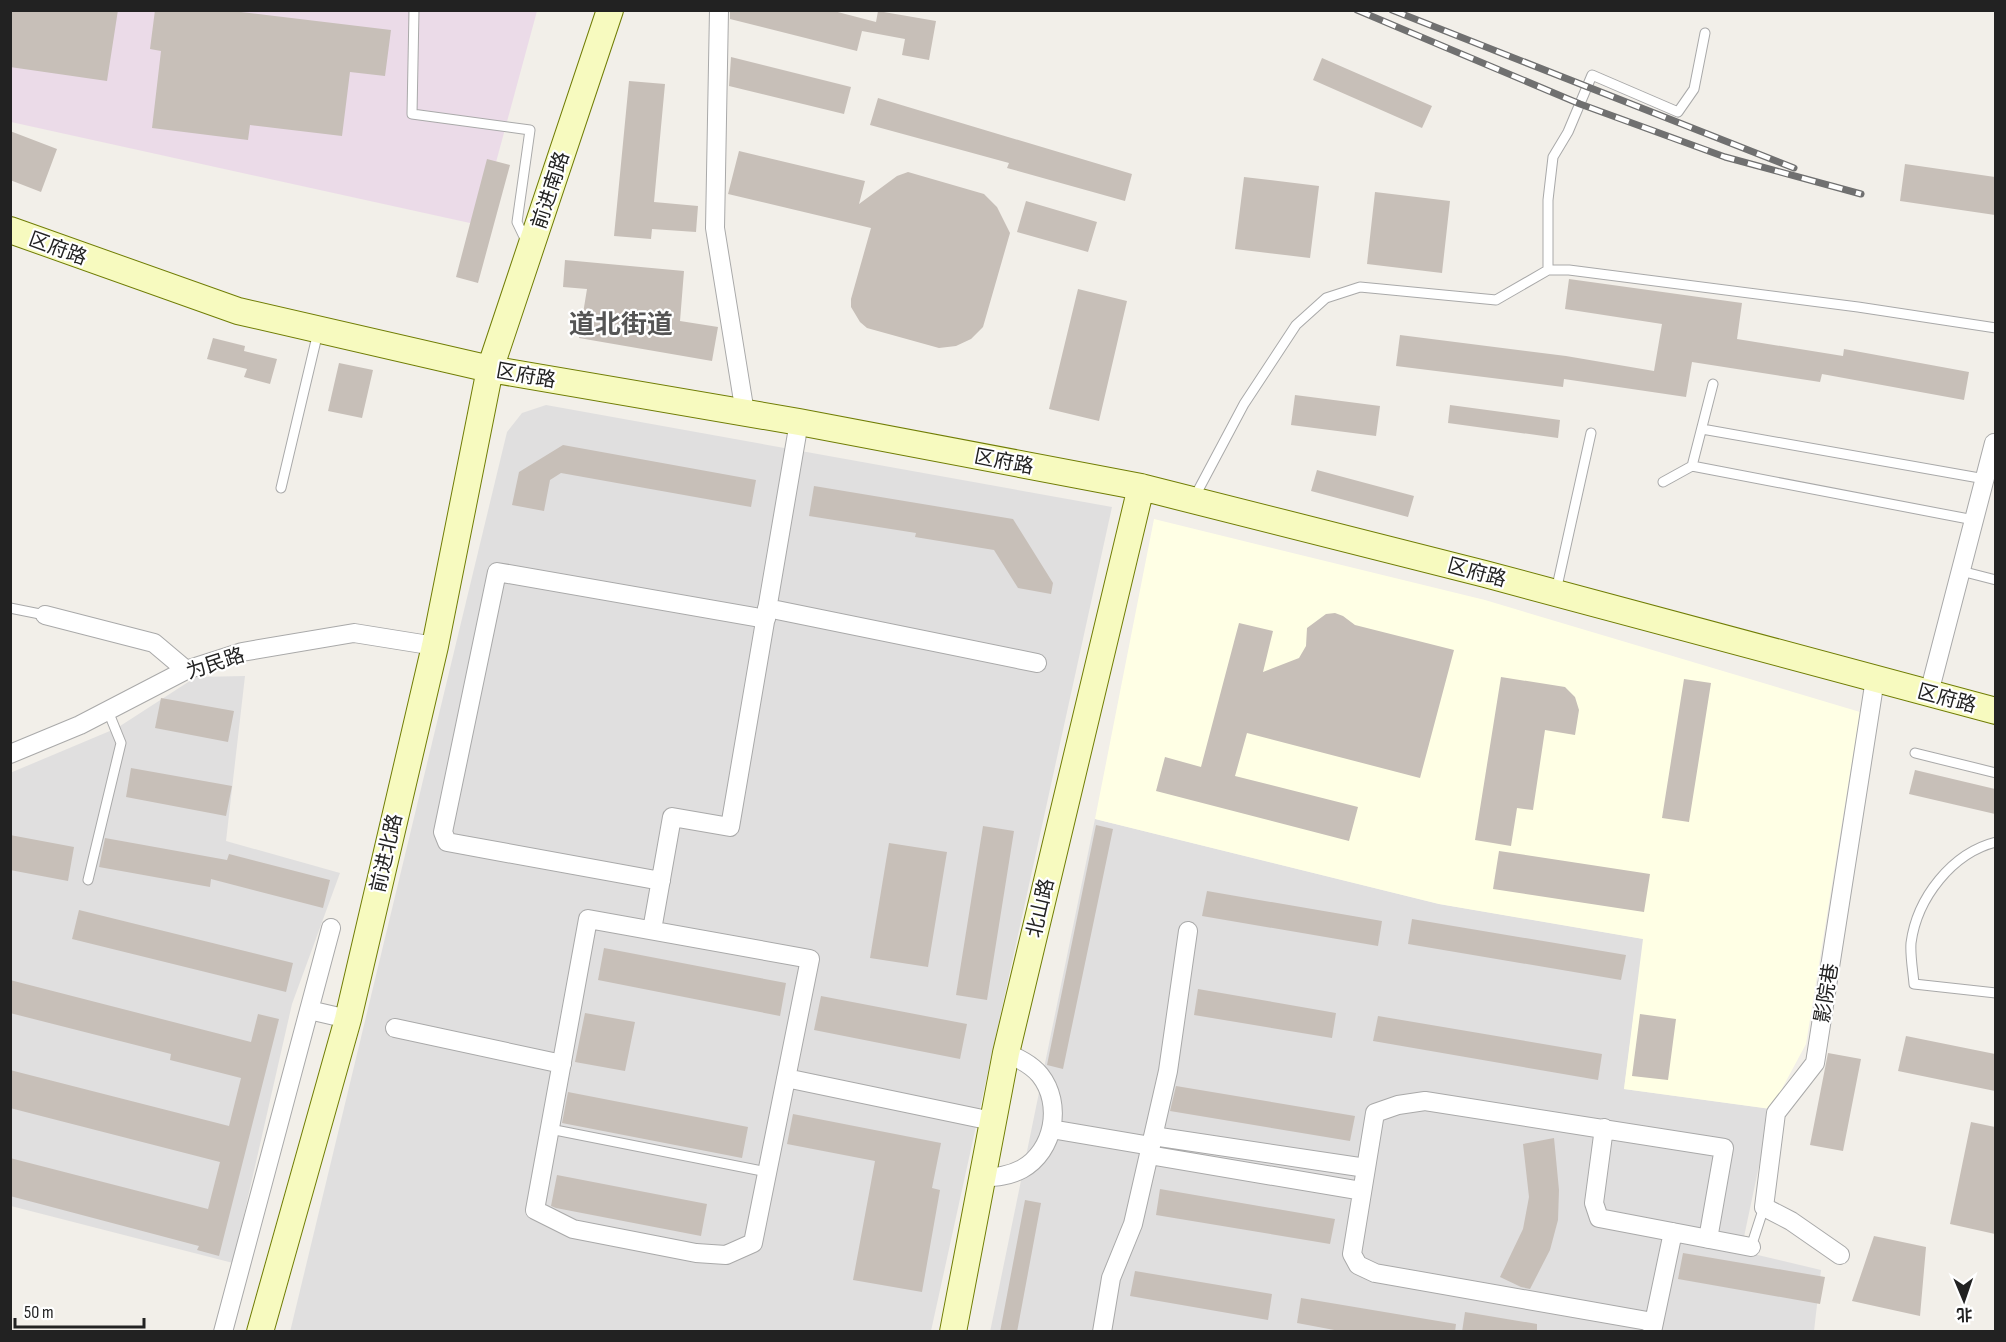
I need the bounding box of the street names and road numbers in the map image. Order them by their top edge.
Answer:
street label: 前进南路 [527,149,575,232]
street label: 区府路 [25,227,90,270]
street label: 区府路 [494,359,557,393]
street label: 区府路 [972,444,1036,479]
street label: 区府路 [1445,554,1509,592]
street label: 为民路 [183,643,248,685]
street label: 区府路 [1915,680,1979,718]
street label: 前进北路 [366,812,408,895]
street label: 北山路 [1023,876,1059,940]
street label: 影院巷 [1810,962,1844,1025]

